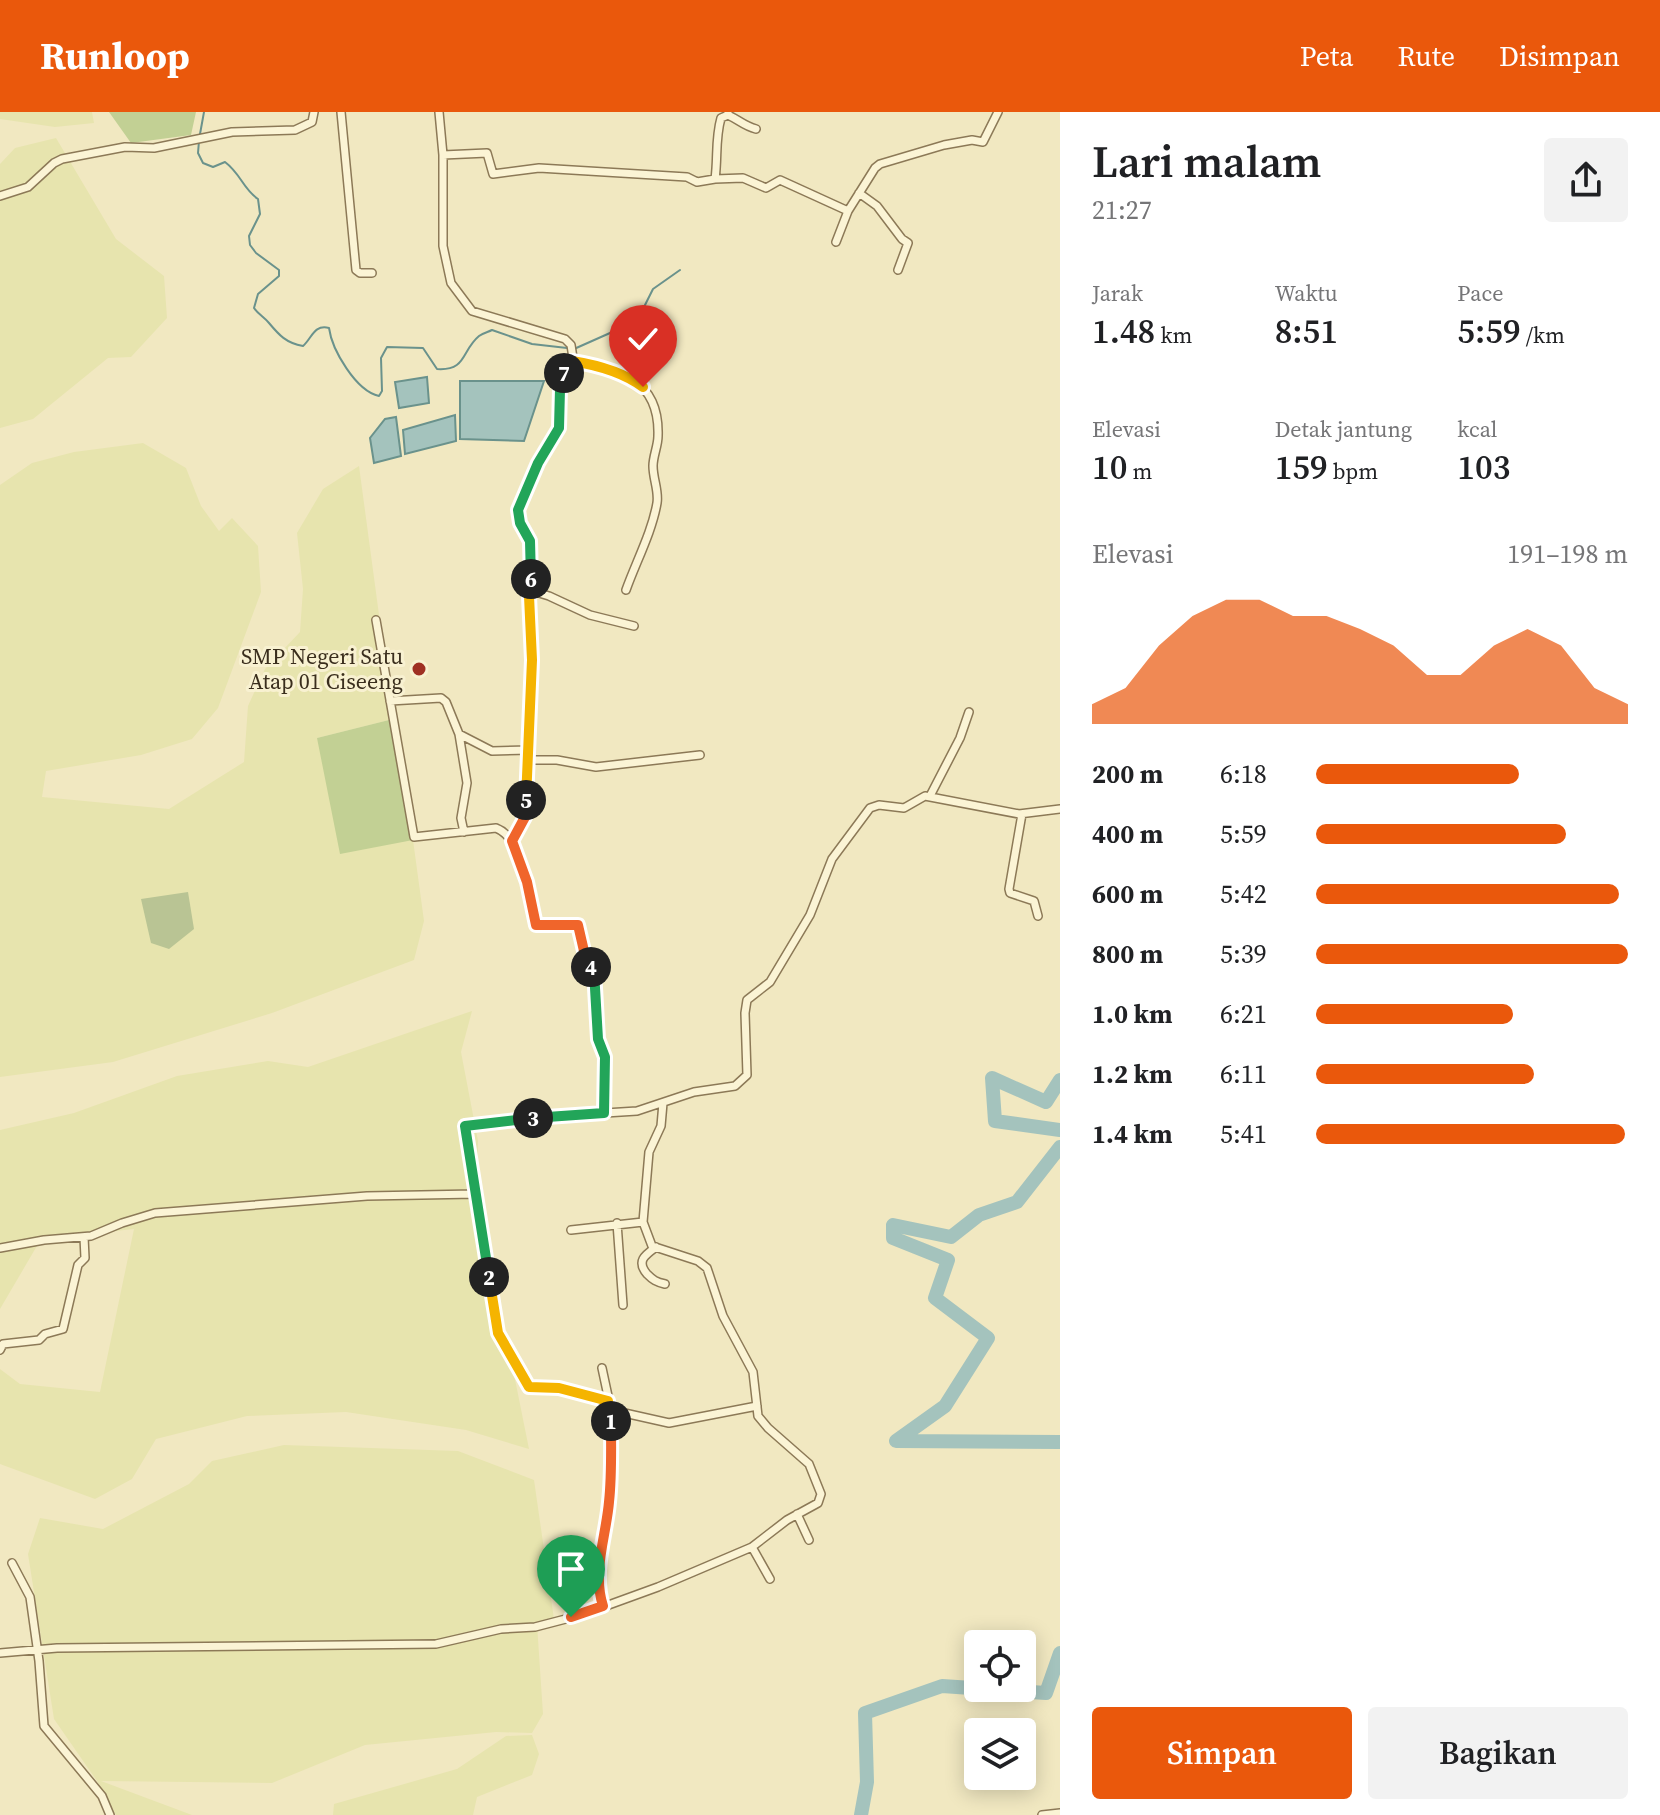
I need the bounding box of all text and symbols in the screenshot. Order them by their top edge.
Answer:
text: Runloop [40,30,190,82]
text: Peta [1300,37,1353,75]
text: Rute [1397,37,1455,75]
text: Disimpan [1499,37,1620,75]
text: Lari malam [1092,131,1322,192]
button: share [1544,138,1628,222]
text: 21:27 [1092,192,1152,228]
text: Jarak [1092,278,1143,308]
text: Waktu [1275,278,1338,308]
text: Pace [1457,278,1503,308]
pin [609,305,677,387]
text: 1.48 [1092,308,1155,354]
text: 8:51 [1275,308,1338,354]
text: 5:59 [1457,308,1521,354]
icon: check [621,317,665,361]
text: km [1155,320,1192,350]
text: /km [1521,320,1565,350]
pin: 7 [544,353,584,393]
text: 7 [558,358,570,388]
text: Elevasi [1092,414,1161,444]
text: Detak jantung [1275,414,1412,444]
text: kcal [1457,414,1497,444]
text: 10 [1092,444,1127,490]
text: 159 [1275,444,1328,490]
text: 103 [1457,444,1510,490]
text: m [1127,456,1152,486]
text: bpm [1328,456,1378,486]
text: Elevasi [1092,536,1173,572]
text: 191–198 m [1507,536,1628,572]
pin: 6 [511,559,551,599]
text: 6 [525,564,537,594]
place label: SMP Negeri Satu Atap 01 Ciseeng [241,641,403,696]
marker: SMP Negeri Satu Atap 01 Ciseeng [410,660,428,678]
text: 200 m [1092,756,1163,792]
text: 6:18 [1220,756,1267,792]
pin: 5 [506,780,546,820]
text: 5 [520,785,532,815]
text: 400 m [1092,816,1163,852]
text: 5:59 [1220,816,1267,852]
text: 600 m [1092,876,1163,912]
text: 5:42 [1220,876,1267,912]
text: 800 m [1092,936,1163,972]
text: 5:39 [1220,936,1267,972]
pin: 4 [571,947,611,987]
text: 4 [585,952,597,982]
text: 1.0 km [1092,996,1173,1032]
text: 6:21 [1220,996,1267,1032]
text: 1.2 km [1092,1056,1173,1092]
text: 6:11 [1220,1056,1267,1092]
pin: 3 [513,1098,553,1138]
text: 3 [527,1103,539,1133]
text: 1.4 km [1092,1116,1173,1152]
text: 5:41 [1220,1116,1267,1152]
pin: 2 [469,1257,509,1297]
text: 2 [483,1262,495,1292]
pin: 1 [591,1401,631,1441]
text: 1 [605,1406,617,1436]
pin [537,1535,605,1617]
icon: arrive [549,1547,593,1591]
map controls [964,1630,1036,1790]
button: locate [964,1630,1036,1702]
button: Simpan [1092,1707,1352,1799]
button: Bagikan [1368,1707,1628,1799]
button: layers [964,1718,1036,1790]

